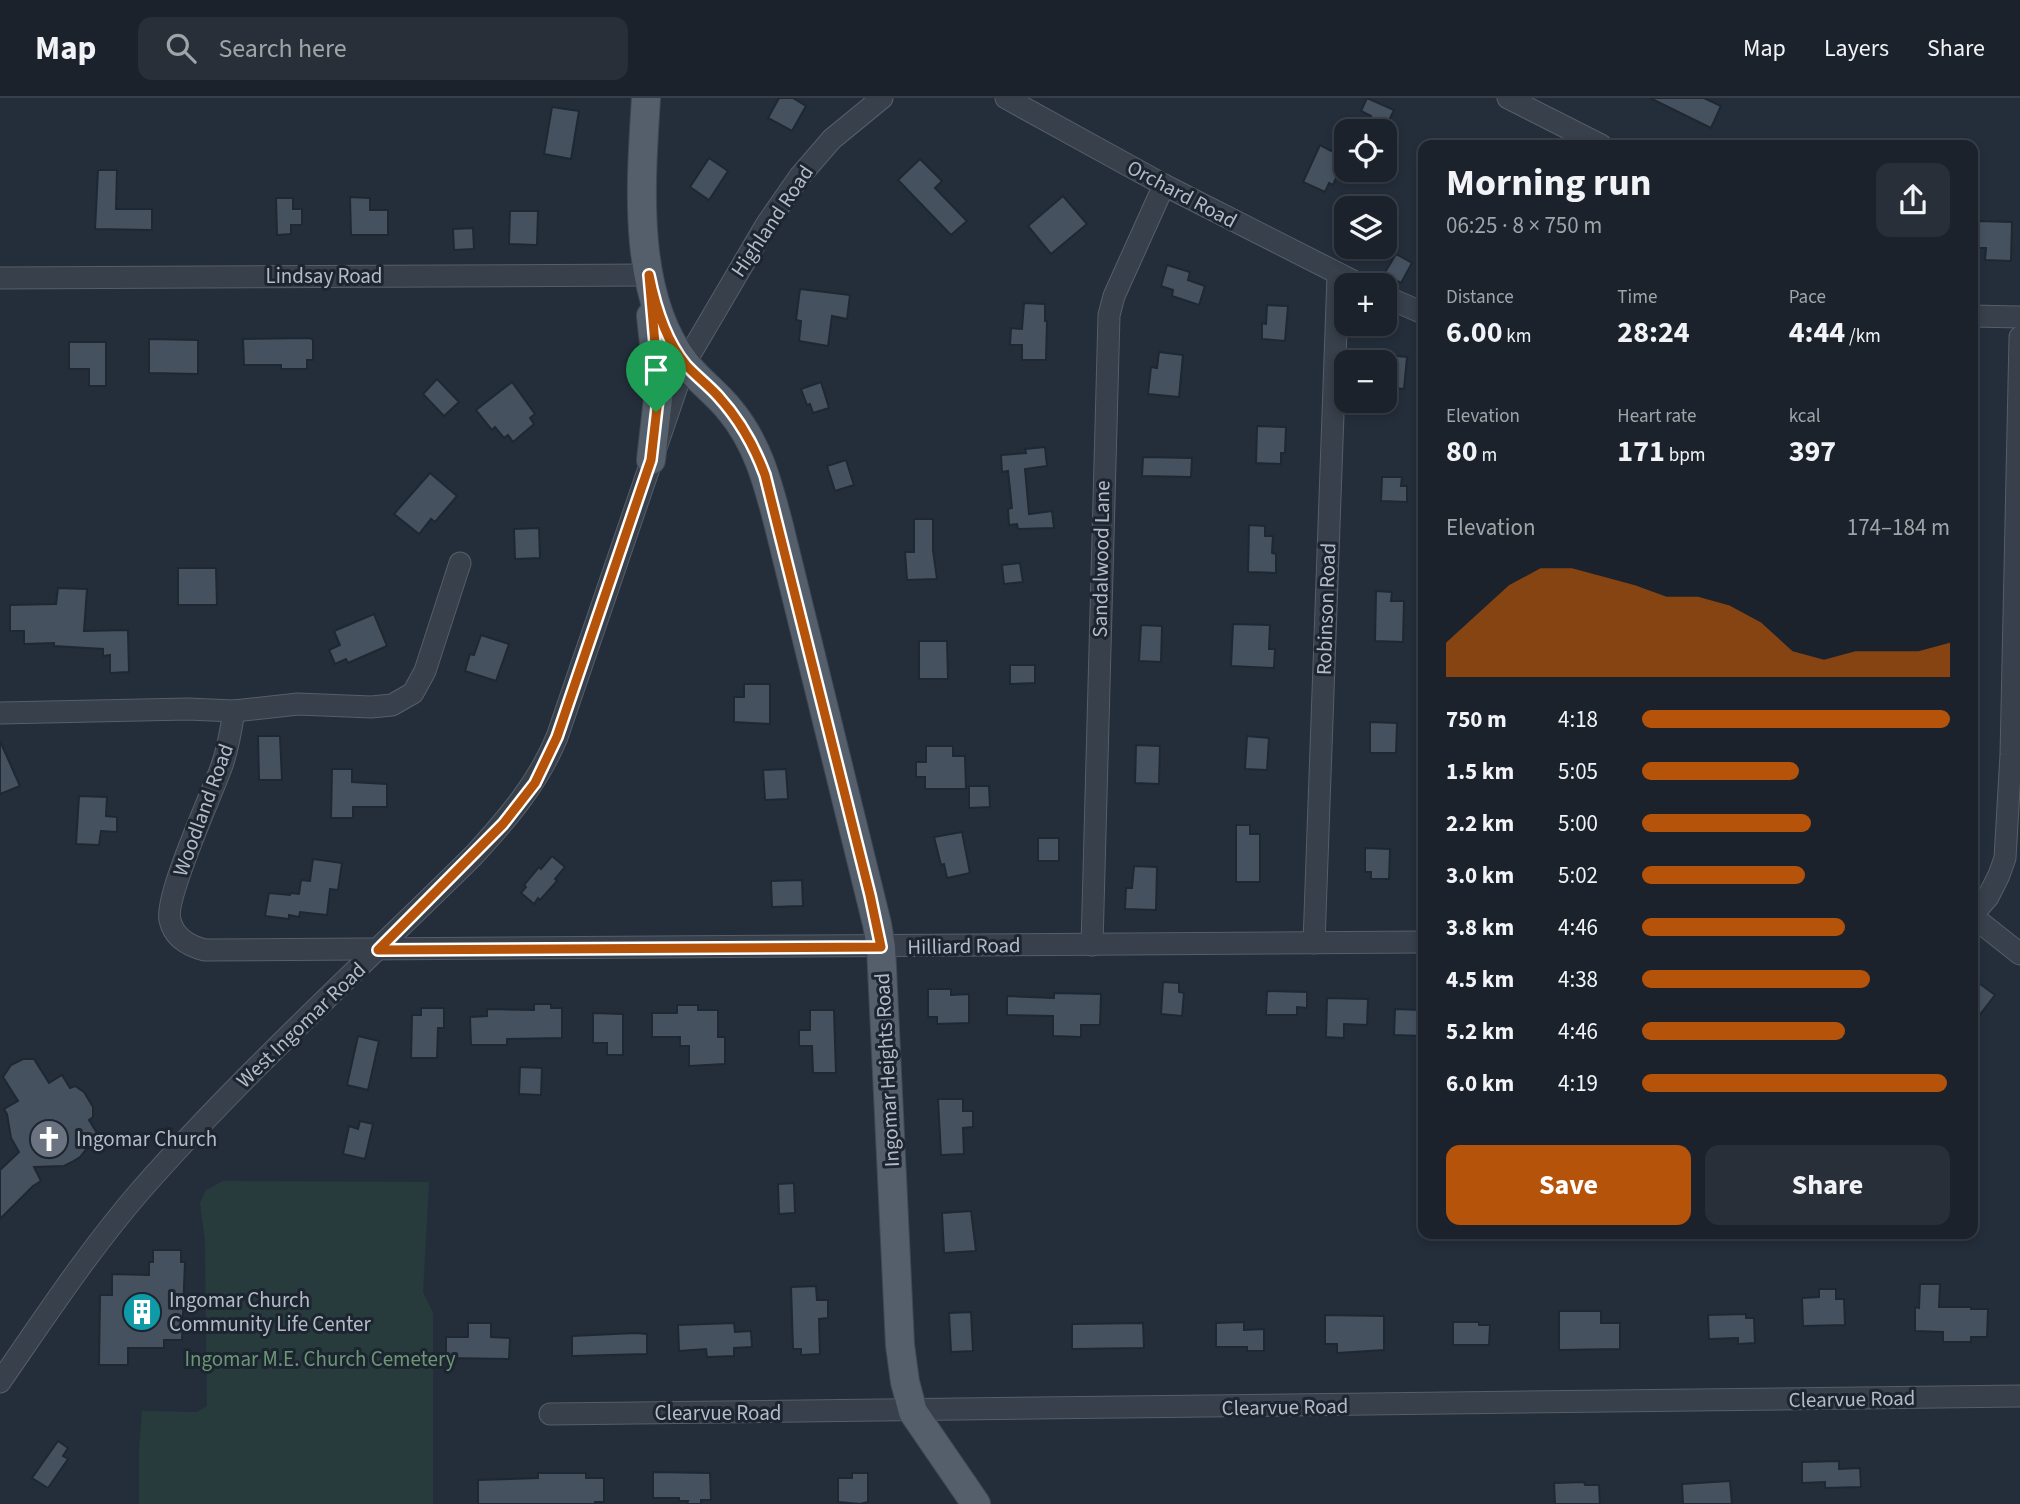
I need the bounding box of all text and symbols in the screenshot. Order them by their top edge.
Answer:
search box [138,17,628,80]
text: Map [35,25,96,72]
icon: search [162,29,200,67]
text: Search here [218,30,347,67]
text: Map [1743,31,1786,66]
text: Layers [1824,31,1889,66]
text: Share [1927,31,1985,66]
map controls [1334,119,1397,413]
button: locate [1334,119,1397,182]
street label: Orchard Road [1122,152,1242,236]
text: Morning run [1446,156,1651,210]
street label: Highland Road [723,159,821,283]
button: share [1876,163,1950,237]
button: layers [1334,196,1397,259]
text: 06:25 · 8 × 750 m [1446,209,1602,242]
street label: Lindsay Road [266,261,382,291]
button: + [1334,273,1397,336]
text: Distance [1446,284,1514,311]
text: Time [1617,284,1657,311]
text: Pace [1789,284,1826,311]
text: 6.00 [1446,311,1503,354]
text: 28:24 [1617,311,1690,354]
text: 4:44 [1789,311,1845,354]
text: km [1503,323,1532,350]
text: /km [1845,323,1881,350]
pin [626,340,686,412]
button: − [1334,350,1397,413]
icon: arrive [637,351,675,389]
text: Elevation [1446,403,1520,430]
text: Heart rate [1617,403,1696,430]
text: kcal [1789,403,1821,430]
text: 80 [1446,430,1478,473]
text: 171 [1617,430,1665,473]
text: 397 [1789,430,1836,473]
text: m [1478,442,1497,469]
text: bpm [1665,442,1705,469]
street label: Sandalwood Lane [1085,480,1117,638]
text: Elevation [1446,511,1536,544]
text: 174–184 m [1847,511,1950,544]
street label: Robinson Road [1309,542,1343,676]
text: 750 m [1446,703,1507,736]
text: 4:18 [1558,703,1598,736]
street label: Woodland Road [165,739,241,881]
text: 1.5 km [1446,755,1514,788]
text: 5:05 [1558,755,1598,788]
text: 2.2 km [1446,807,1514,840]
text: 5:00 [1558,807,1598,840]
text: 3.0 km [1446,859,1514,892]
text: 5:02 [1558,859,1598,892]
text: 3.8 km [1446,911,1514,944]
text: 4:46 [1558,911,1598,944]
street label: Hilliard Road [907,930,1021,962]
street label: West Ingomar Road [229,955,373,1095]
text: 4.5 km [1446,963,1514,996]
text: 4:38 [1558,963,1598,996]
street label: Ingomar Heights Road [867,972,907,1168]
text: 5.2 km [1446,1015,1514,1048]
text: 4:46 [1558,1015,1598,1048]
text: 6.0 km [1446,1067,1514,1100]
text: 4:19 [1558,1067,1598,1100]
church icon: Ingomar Church [28,1118,70,1160]
place label: Ingomar Church [76,1124,217,1154]
button: Save [1446,1145,1691,1225]
button: Share [1705,1145,1950,1225]
place label: Ingomar Church Community Life Center [169,1285,371,1339]
building icon: Ingomar Church Community Life Center [121,1291,163,1333]
park label: Ingomar M.E. Church Cemetery [184,1344,456,1374]
street label: Clearvue Road [1788,1383,1916,1415]
street label: Clearvue Road [1221,1391,1349,1423]
street label: Clearvue Road [655,1398,781,1428]

